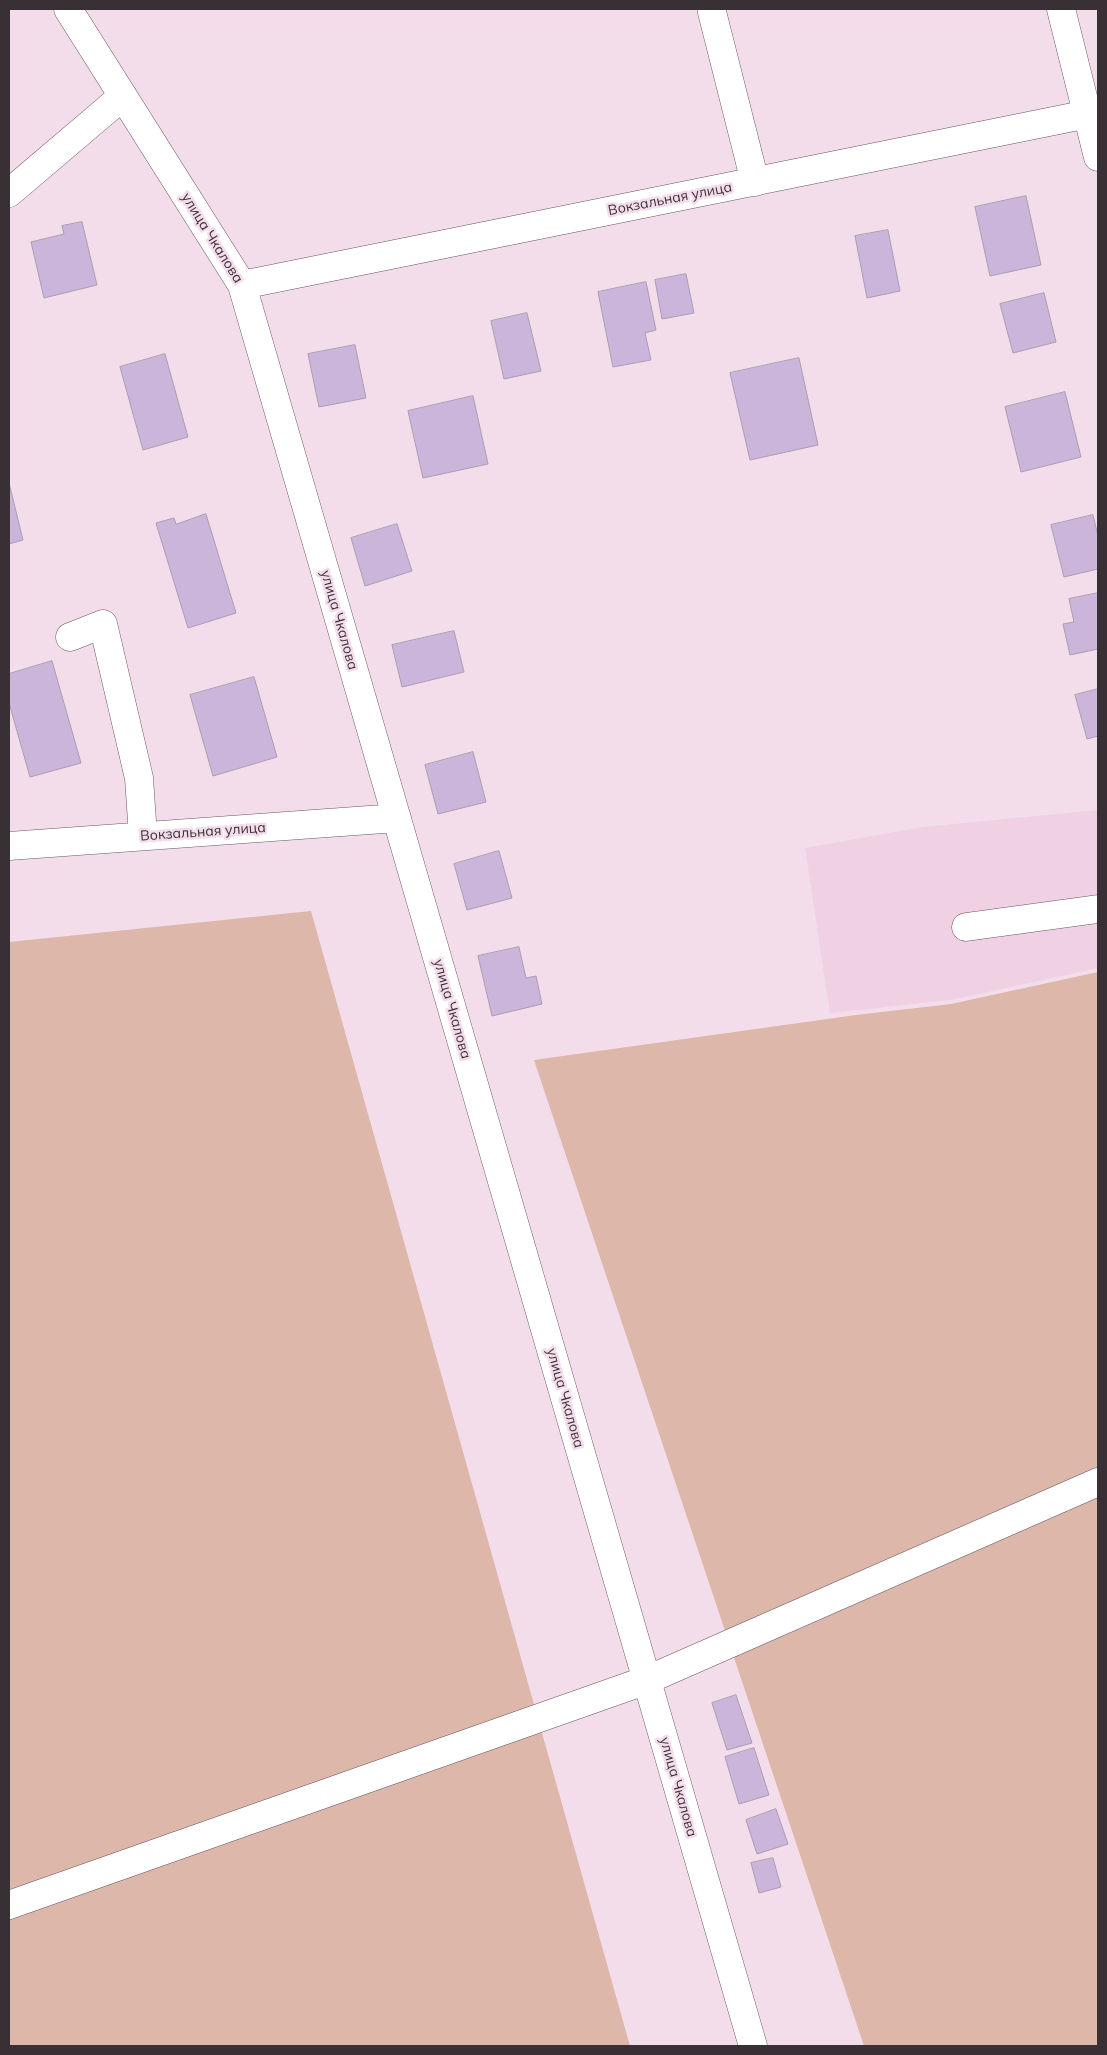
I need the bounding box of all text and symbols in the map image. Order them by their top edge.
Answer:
street label: Вокзальная улица [607,179,733,219]
street label: улица Чкалова [178,190,246,286]
street label: улица Чкалова [317,568,361,672]
street label: Вокзальная улица [140,819,266,845]
street label: улица Чкалова [430,957,474,1061]
street label: улица Чкалова [543,1346,587,1450]
street label: улица Чкалова [656,1735,700,1839]

